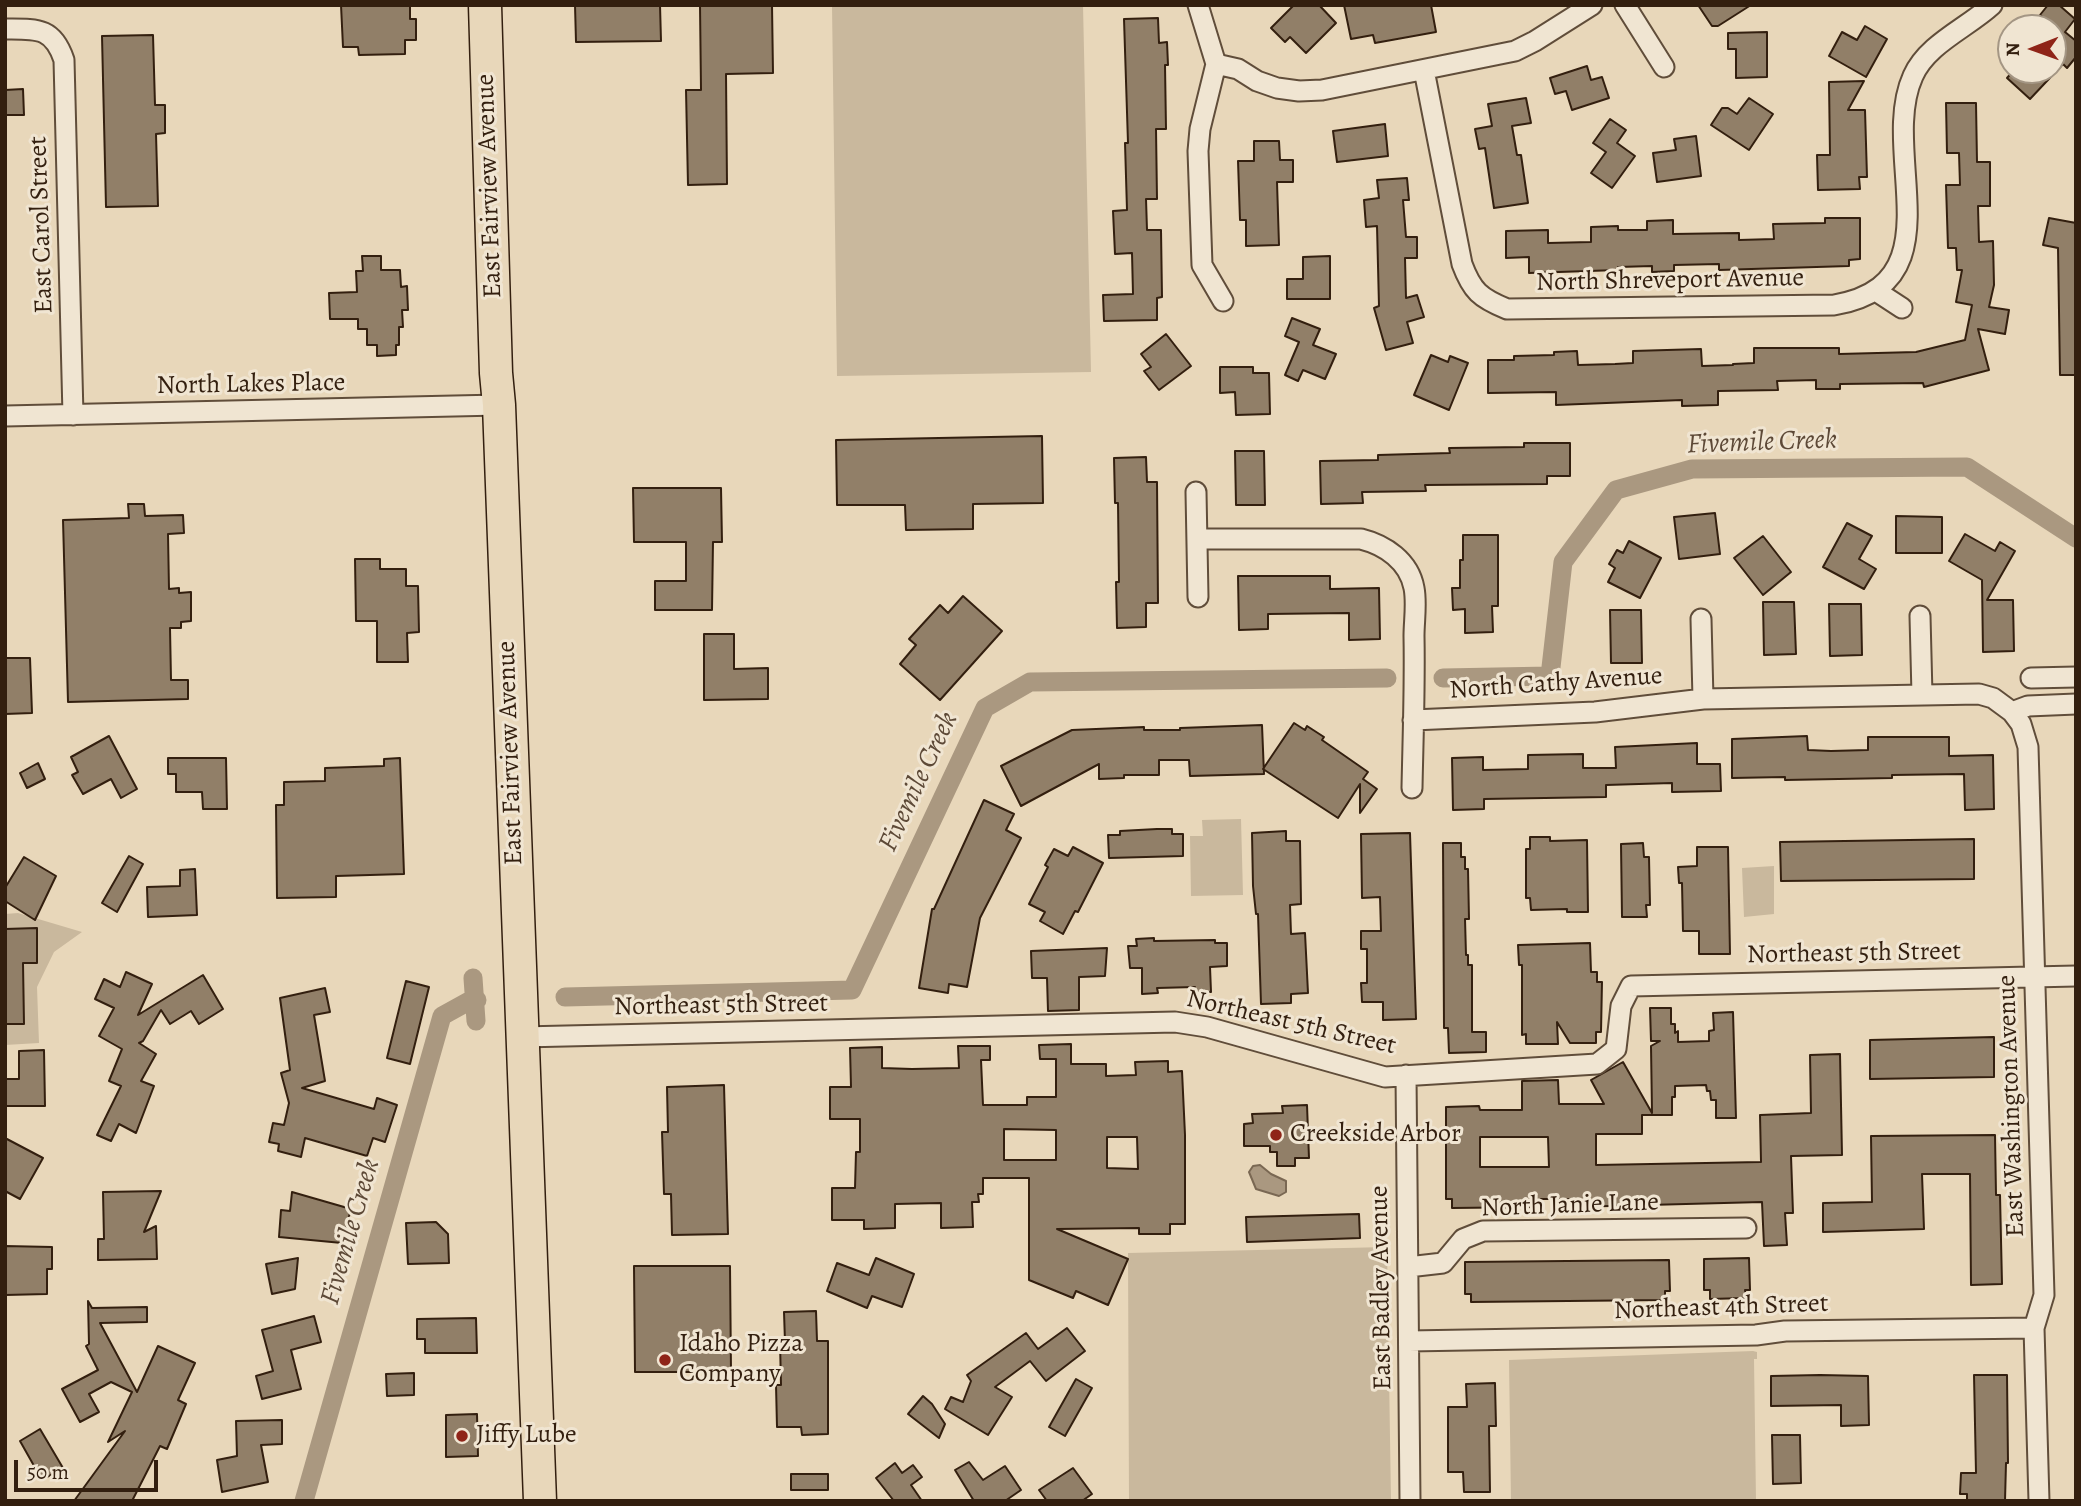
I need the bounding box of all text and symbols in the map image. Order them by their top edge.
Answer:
north arrow [1997,14,2067,84]
text: N [2000,42,2026,56]
street label: East Fairview Avenue [470,73,510,299]
street label: East Carol Street [23,136,61,314]
street label: North Shreveport Avenue [1536,263,1804,299]
street label: North Lakes Place [156,368,346,402]
water label: Fivemile Creek [1686,424,1838,462]
street label: East Fairview Avenue [491,640,531,866]
street label: North Cathy Avenue [1449,661,1663,707]
water label: Fivemile Creek [872,707,966,857]
street label: Northeast 5th Street [1747,937,1961,971]
street label: East Washington Avenue [1992,974,2032,1238]
street label: Northeast 5th Street [1183,984,1399,1062]
street label: Northeast 5th Street [614,989,828,1023]
place label: Creekside Arbor [1290,1119,1461,1151]
marker: Creekside Arbor [1268,1127,1284,1143]
water label: Fivemile Creek [314,1155,388,1309]
street label: East Badley Avenue [1365,1185,1399,1391]
street label: North Janie Lane [1480,1187,1660,1225]
street label: Northeast 4th Street [1613,1289,1829,1327]
place label: Idaho Pizza Company [679,1329,803,1390]
marker: Idaho Pizza Company [657,1352,673,1368]
place label: Jiffy Lube [476,1420,577,1452]
marker: Jiffy Lube [454,1428,470,1444]
scale bar [18,1446,161,1490]
text: 50 m [27,1458,69,1486]

